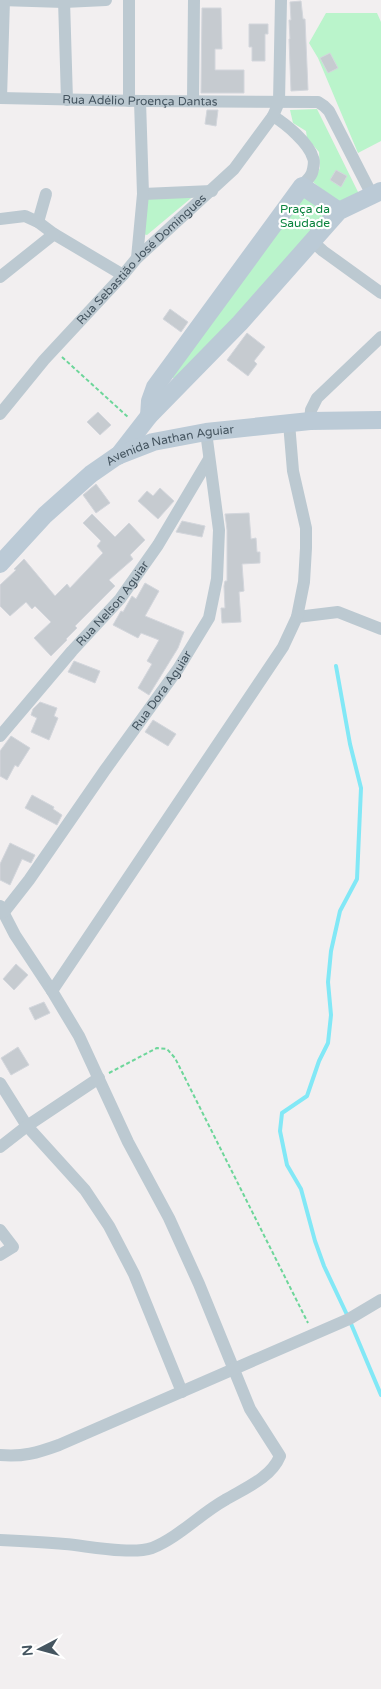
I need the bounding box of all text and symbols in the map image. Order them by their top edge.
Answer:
street label: Rua Adélio Proença Dantas [62,92,218,108]
street label: Rua Sebastião José Domingues [74,191,209,327]
park label: Praça da Saudade [280,202,330,230]
street label: Avenida Nathan Aguiar [103,422,235,469]
street label: Rua Nelson Aguiar [73,558,152,649]
street label: Rua Dora Aguiar [129,648,195,733]
north arrow [15,1624,65,1674]
text: N [19,1644,37,1657]

